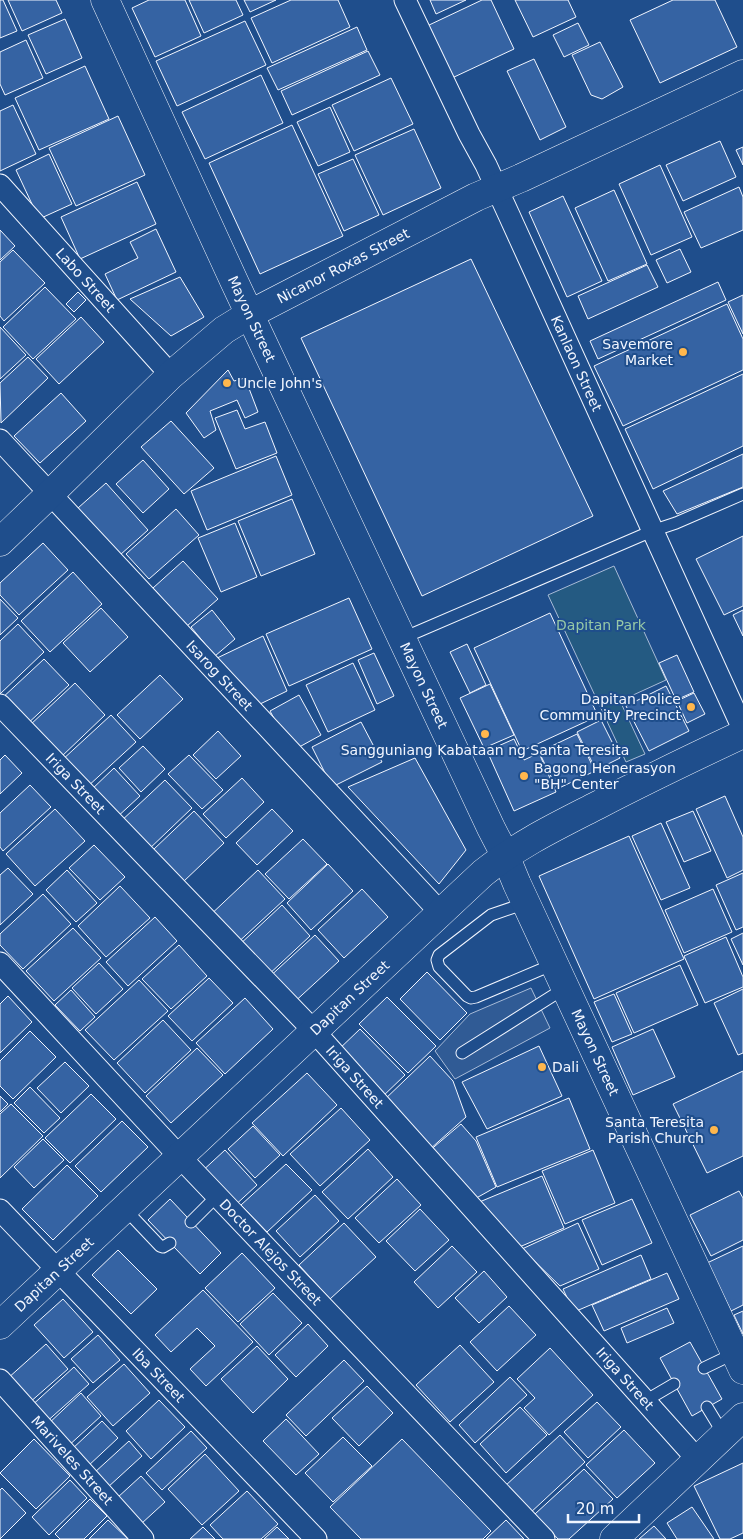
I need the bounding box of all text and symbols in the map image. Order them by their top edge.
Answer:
street label: Nicanor Roxas Street [274,225,412,307]
street label: Labo Street [53,245,119,316]
street label: Mayon Street [225,273,279,365]
street label: Kanlaon Street [548,313,605,414]
place label: Savemore Market [602,336,674,368]
marker: Savemore Market [677,346,689,358]
place label: Uncle John's [237,375,322,391]
marker: Uncle John's [221,377,233,389]
park label: Dapitan Park [556,617,647,633]
street label: Isarog Street [183,637,256,714]
street label: Mayon Street [397,640,451,732]
place label: Dapitan Police Community Precinct [540,691,682,723]
marker: Dapitan Police Community Precinct [685,701,697,713]
marker: Sangguniang Kabataan ng Santa Teresita [479,728,491,740]
place label: Sangguniang Kabataan ng Santa Teresita [341,742,629,758]
street label: Iriga Street [43,750,109,818]
place label: Bagong Henerasyon "BH" Center [534,760,676,792]
marker: Bagong Henerasyon "BH" Center [518,770,530,782]
street label: Dapitan Street [307,957,393,1038]
street label: Mayon Street [568,1007,622,1099]
street label: Iriga Street [323,1042,387,1112]
place label: Dali [552,1059,579,1075]
marker: Dali [536,1061,548,1073]
place label: Santa Teresita Parish Church [605,1114,704,1146]
marker: Santa Teresita Parish Church [708,1124,720,1136]
street label: Doctor Alejos Street [216,1196,325,1309]
street label: Dapitan Street [11,1233,97,1315]
street label: Iriga Street [593,1344,657,1413]
street label: Iba Street [129,1345,189,1406]
street label: Mariveles Street [28,1413,117,1508]
scale bar [568,1492,639,1524]
text: 20 m [576,1500,614,1518]

